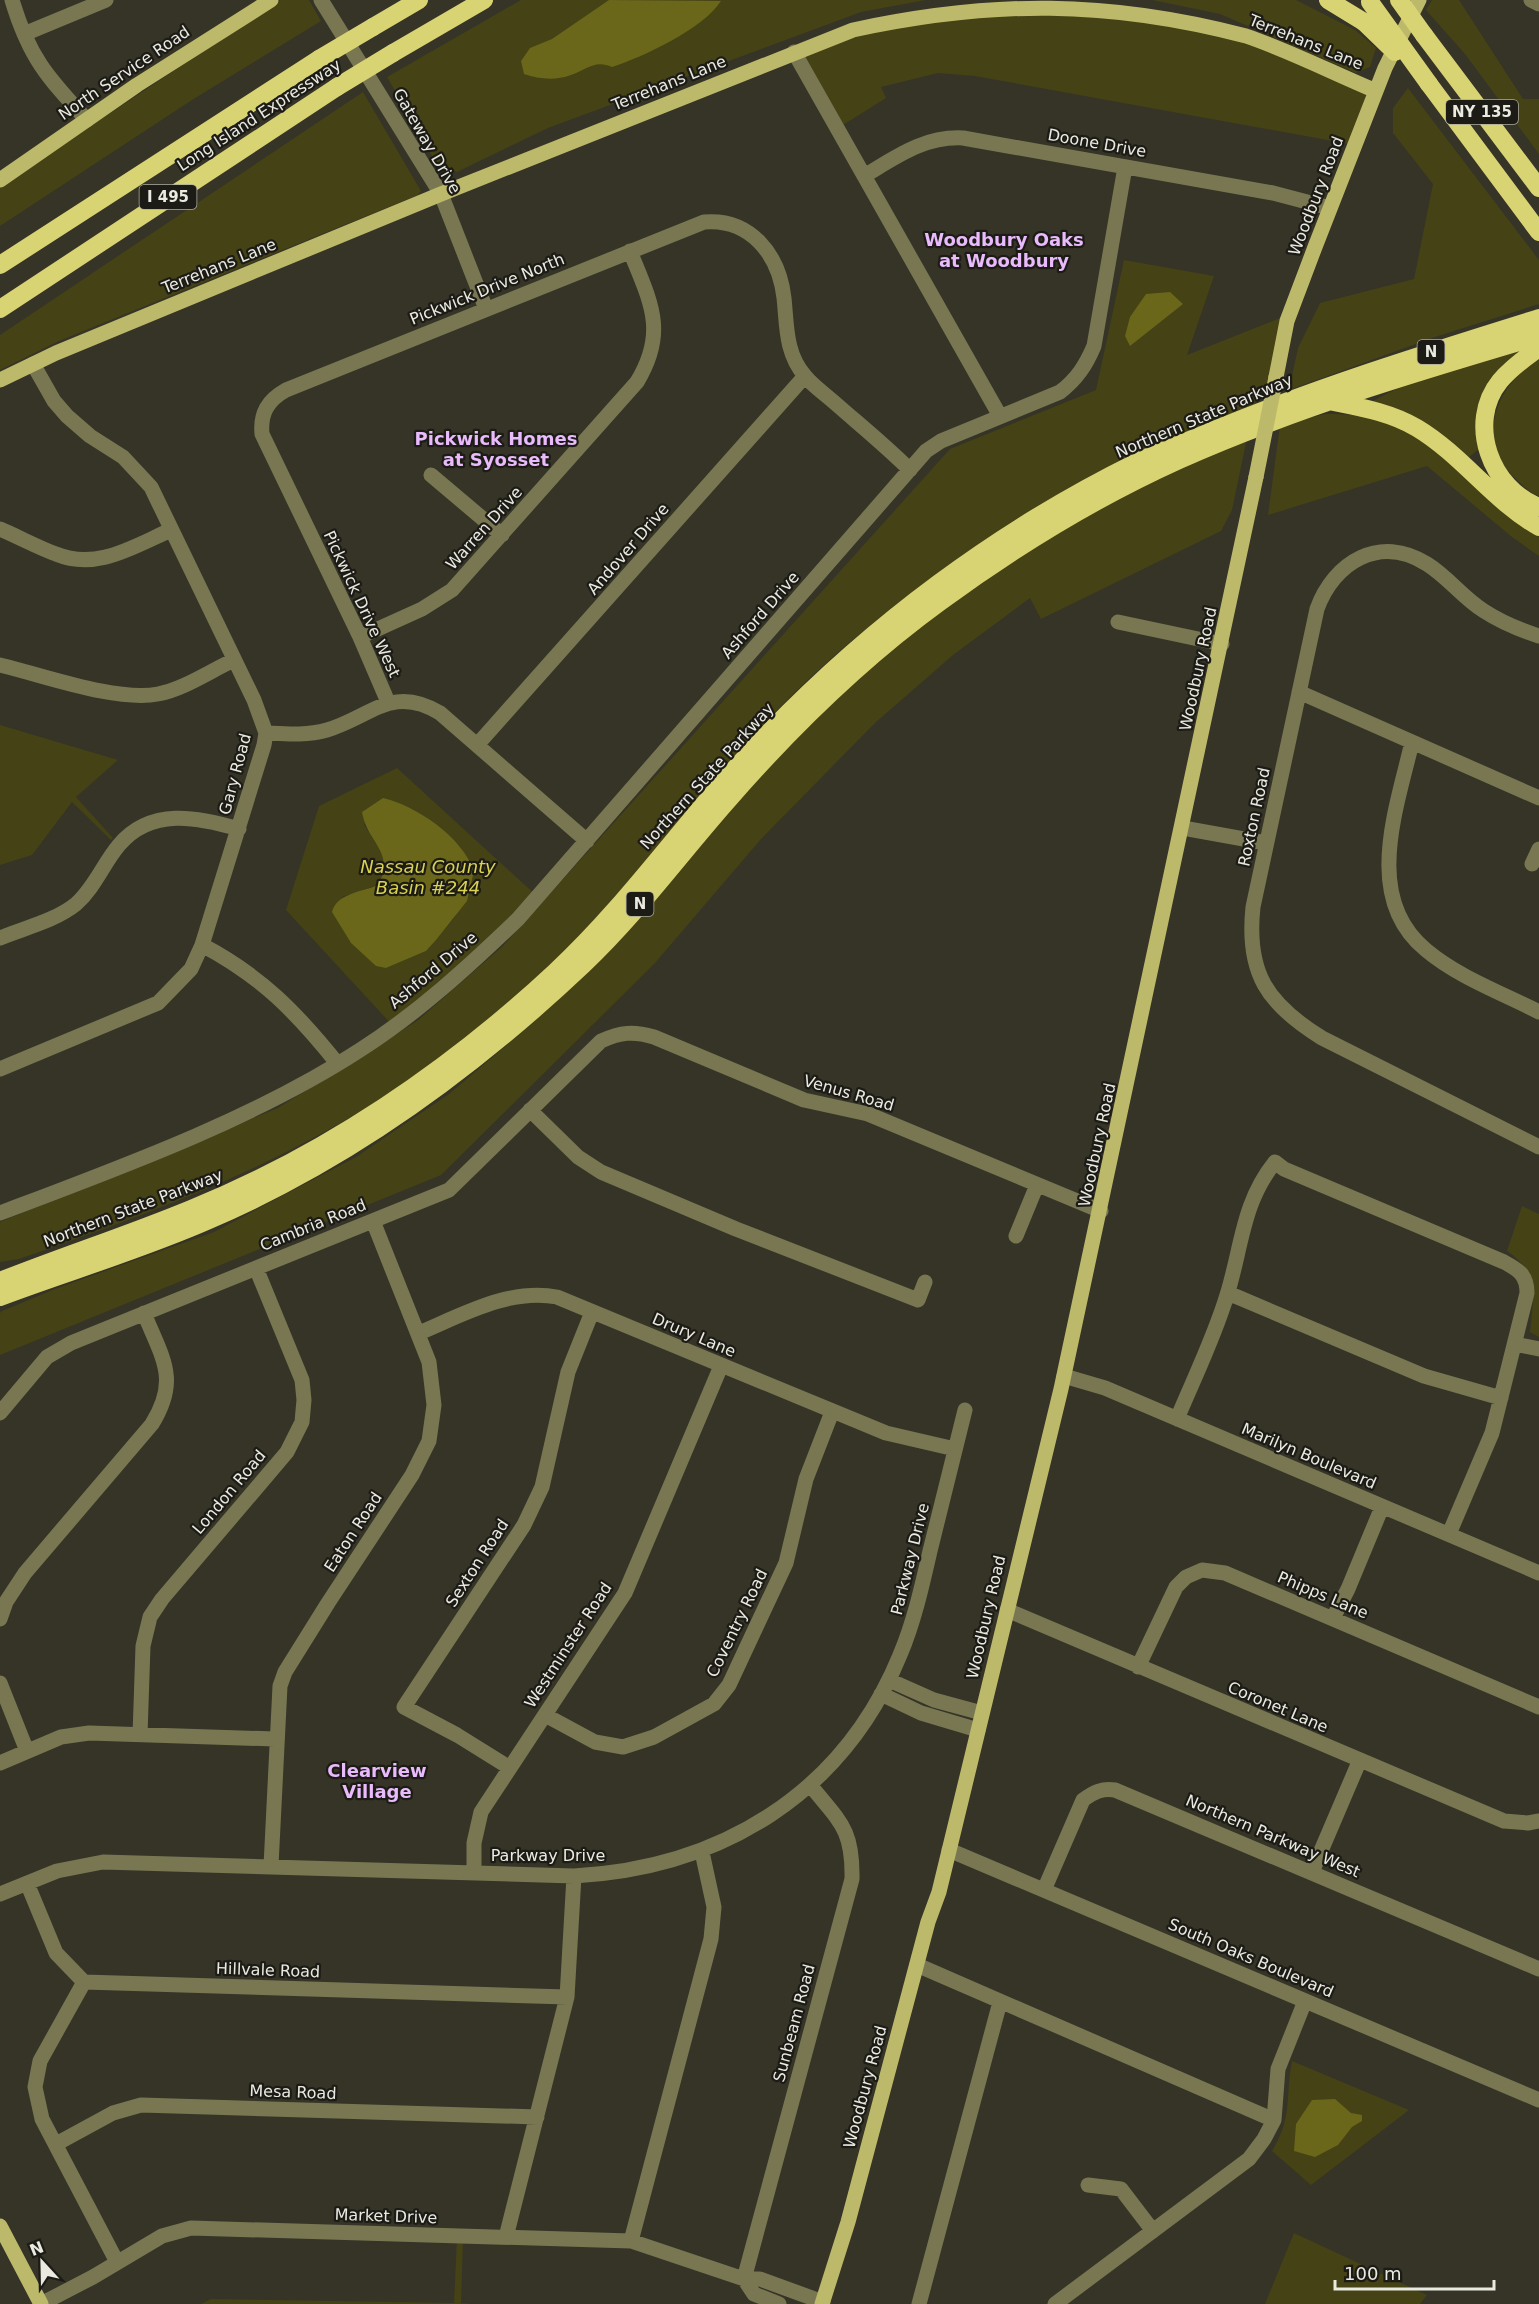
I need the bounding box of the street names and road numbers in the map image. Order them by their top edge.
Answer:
street label: Terrehans Lane [1245,10,1366,74]
street label: North Service Road [55,22,193,124]
street label: Terrehans Lane [608,51,729,115]
street label: Long Island Expressway [174,55,344,175]
street label: Gateway Drive [389,85,465,197]
road number: NY 135 [1446,100,1518,124]
street label: Doone Drive [1046,125,1148,161]
street label: Woodbury Road [1285,134,1347,258]
road number: I 495 [140,185,196,209]
street label: Terrehans Lane [158,234,279,298]
street label: Pickwick Drive North [407,249,567,329]
road number: N [1418,340,1444,364]
street label: Northern State Parkway [1113,370,1295,462]
street label: Warren Drive [442,483,526,573]
street label: Andover Drive [583,499,673,599]
street label: Pickwick Drive West [320,528,404,680]
street label: Ashford Drive [717,568,803,662]
street label: Woodbury Road [1176,605,1220,733]
street label: Northern State Parkway [636,699,778,853]
street label: Gary Road [215,731,255,817]
street label: Roxton Road [1234,766,1274,868]
road number: N [626,892,654,916]
street label: Ashford Drive [385,928,481,1012]
street label: Venus Road [801,1071,897,1115]
street label: Woodbury Road [1075,1081,1119,1209]
street label: Northern State Parkway [41,1165,225,1251]
street label: Cambria Road [257,1195,369,1255]
street label: Drury Lane [649,1309,739,1361]
street label: Marilyn Boulevard [1239,1419,1379,1493]
street label: London Road [188,1446,270,1538]
street label: Eaton Road [320,1489,386,1575]
street label: Parkway Drive [887,1501,933,1617]
street label: Sexton Road [442,1516,512,1610]
street label: Woodbury Road [963,1553,1009,1681]
street label: Coventry Road [703,1566,771,1680]
street label: Phipps Lane [1275,1567,1371,1623]
street label: Westminster Road [520,1579,616,1711]
street label: Coronet Lane [1225,1677,1331,1737]
street label: Northern Parkway West [1183,1791,1363,1881]
street label: Parkway Drive [491,1846,605,1865]
street label: South Oaks Boulevard [1166,1915,1336,2001]
street label: Hillvale Road [216,1959,320,1981]
street label: Sunbeam Road [769,1962,819,2084]
street label: Woodbury Road [839,2024,891,2150]
street label: Mesa Road [249,2081,337,2103]
street label: Market Drive [334,2205,438,2227]

